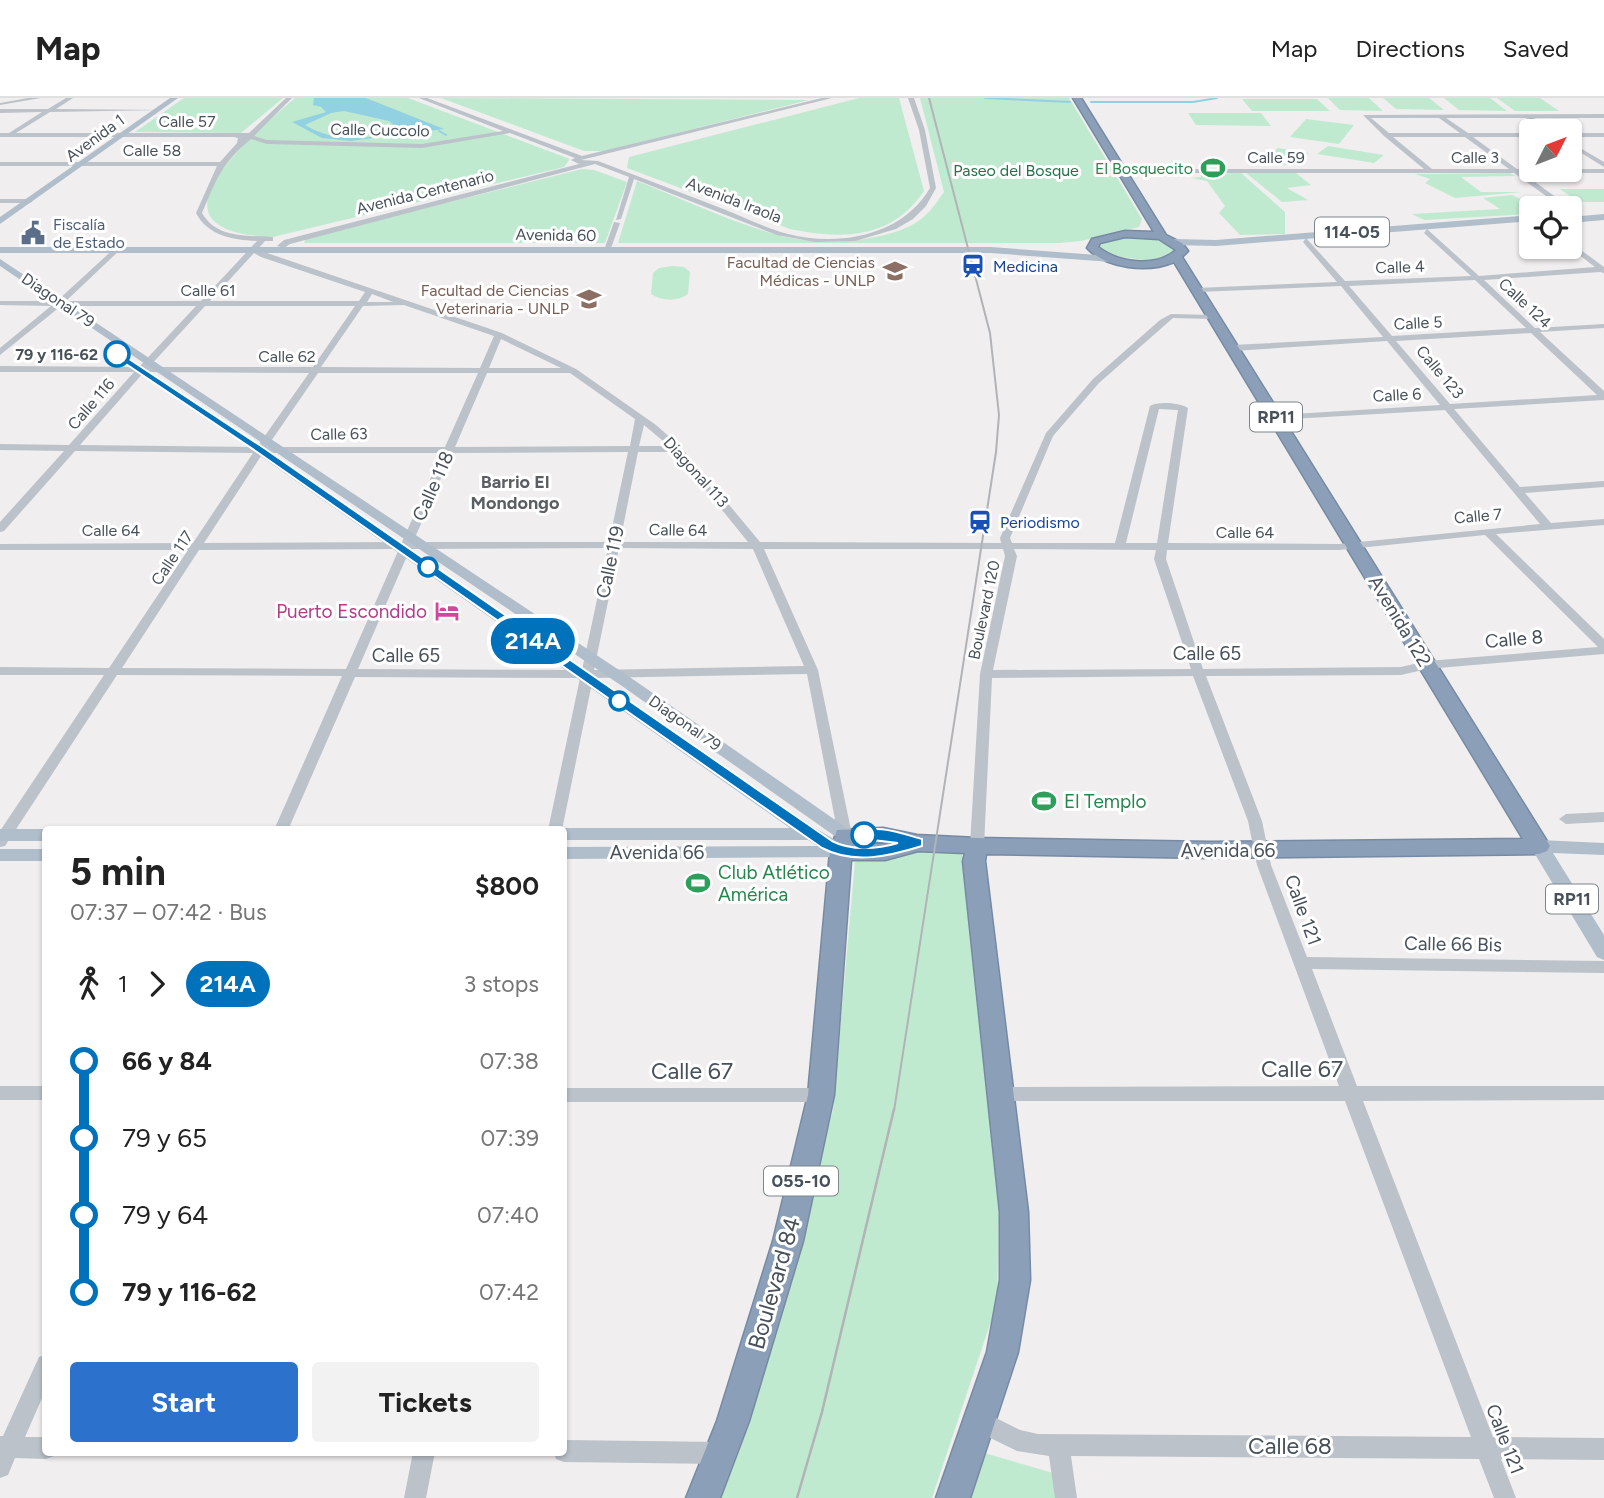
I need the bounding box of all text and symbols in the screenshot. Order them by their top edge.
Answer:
text: Map [35,29,101,68]
text: Map [1271,34,1317,63]
text: Directions [1355,34,1465,63]
text: Saved [1503,34,1569,63]
street label: Avenida 1 [62,110,128,166]
street label: Calle 57 [158,112,216,131]
north arrow [1519,119,1582,182]
map controls [1519,119,1582,259]
street label: Calle Cuccolo [330,120,430,140]
street label: Calle 58 [123,141,181,160]
street label: Calle 59 [1247,148,1305,167]
street label: Calle 3 [1451,148,1499,167]
sports icon: El Bosquecito [1199,154,1227,182]
place label: El Bosquecito [1095,159,1193,178]
park label: Paseo del Bosque [953,161,1079,180]
street label: Avenida Centenario [354,166,496,218]
street label: Avenida Iraola [684,173,784,227]
button: locate [1519,196,1582,259]
place label: Fiscalía de Estado [53,215,125,252]
road number: 114-05 [1315,217,1389,246]
public building icon: Fiscalía de Estado [19,219,47,247]
street label: Avenida 60 [515,225,597,245]
station icon: Medicina [959,252,987,280]
place label: Facultad de Ciencias Médicas - UNLP [727,253,875,290]
school or university icon: Facultad de Ciencias Médicas - UNLP [881,257,909,285]
place label: Medicina [993,257,1058,276]
street label: Calle 4 [1375,257,1425,277]
street label: Diagonal 79 [18,269,98,331]
street label: Calle 124 [1495,274,1555,332]
street label: Calle 61 [180,281,236,300]
place label: Facultad de Ciencias Veterinaria - UNLP [421,281,569,318]
school or university icon: Facultad de Ciencias Veterinaria - UNLP [575,285,603,313]
street label: Calle 5 [1393,312,1443,334]
marker: 79 y 116-62 [104,341,130,367]
street label: Calle 123 [1412,341,1468,403]
place label: 79 y 116-62 [15,345,98,364]
street label: Calle 62 [258,347,316,366]
street label: Calle 116 [64,374,118,434]
street label: Calle 6 [1372,384,1422,406]
road number: RP11 [1250,402,1302,432]
street label: Calle 63 [310,424,368,444]
street label: Diagonal 113 [659,433,733,511]
street label: Calle 118 [407,447,459,525]
district label: Barrio El Mondongo [471,471,559,514]
street label: Calle 7 [1453,504,1503,528]
station icon: Periodismo [966,508,994,536]
place label: Periodismo [1000,513,1080,532]
street label: Calle 64 [649,520,707,540]
street label: Calle 64 [82,521,140,540]
street label: Calle 64 [1216,523,1274,542]
street label: Calle 119 [591,524,629,600]
street label: Calle 117 [147,527,197,589]
unlabelled marker [418,557,438,577]
street label: Boulevard 120 [964,559,1004,661]
street label: Avenida 122 [1364,571,1436,671]
hotel icon: Puerto Escondido [433,597,461,625]
place label: Puerto Escondido [276,600,427,623]
line badge: 214A [484,618,582,664]
street label: Calle 8 [1484,625,1544,653]
text: 214A [505,626,561,655]
street label: Calle 65 [1173,642,1241,665]
street label: Calle 65 [372,644,440,667]
unlabelled marker [609,691,629,711]
street label: Diagonal 79 [645,691,725,755]
sports icon: El Templo [1030,787,1058,815]
place label: El Templo [1064,790,1146,813]
unlabelled marker [851,822,877,848]
street label: Avenida 66 [1181,839,1276,862]
street label: Avenida 66 [610,841,705,864]
text: 5 min [70,849,166,895]
place label: Club Atlético América [718,861,830,906]
sports icon: Club Atlético América [684,869,712,897]
text: $800 [475,870,539,902]
street label: Calle 121 [1280,872,1326,948]
road number: RP11 [1546,884,1598,914]
text: 07:37 – 07:42 · Bus [70,898,267,926]
street label: Calle 66 Bis [1404,932,1502,956]
icon: walk [70,965,108,1003]
icon: forward [138,965,176,1003]
text: 214A [200,969,256,998]
text: 1 [118,970,128,998]
text: 3 stops [464,970,539,998]
text: 66 y 84 [122,1045,212,1077]
text: 07:38 [479,1047,539,1075]
street label: Calle 67 [1261,1055,1343,1083]
street label: Calle 67 [651,1057,733,1085]
text: 79 y 65 [122,1122,207,1154]
text: 07:39 [481,1124,539,1152]
road number: 055-10 [764,1166,838,1196]
text: 79 y 64 [122,1199,208,1231]
text: 07:40 [477,1201,539,1229]
street label: Boulevard 84 [742,1214,806,1352]
text: 79 y 116-62 [122,1276,257,1308]
text: 07:42 [479,1278,539,1306]
button: Start [70,1362,298,1442]
button: Tickets [312,1362,539,1442]
street label: Calle 121 [1481,1401,1529,1477]
street label: Calle 68 [1248,1432,1332,1460]

